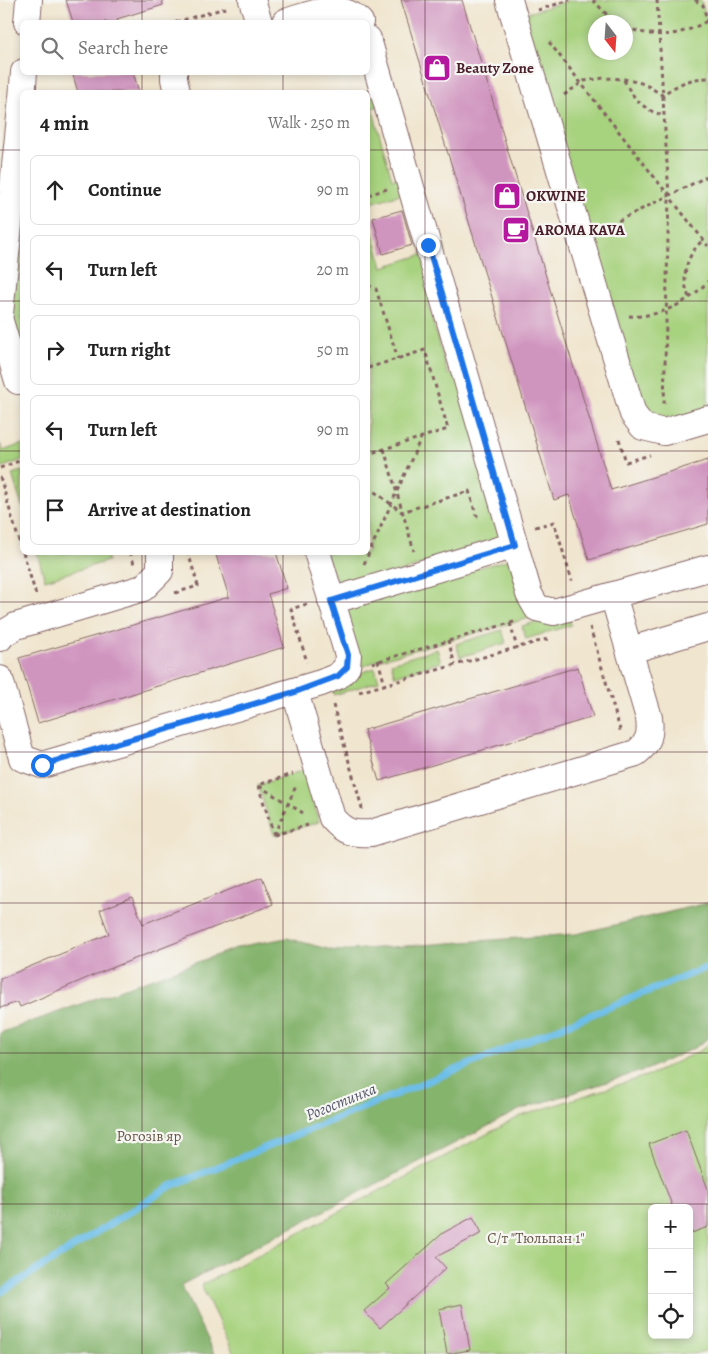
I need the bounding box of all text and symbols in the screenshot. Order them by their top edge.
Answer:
north arrow [588,15,633,60]
search box [20,20,370,75]
icon: search [38,34,66,62]
text: Search here [78,35,168,61]
shop icon: Beauty Zone [422,53,452,83]
place label: Beauty Zone [456,58,534,78]
text: 4 min [40,109,89,137]
text: Walk · 250 m [268,112,350,134]
icon: ahead [41,176,69,204]
text: Continue [88,177,162,203]
text: 90 m [317,179,349,201]
shop icon: OKWINE [492,181,522,211]
place label: OKWINE [526,186,586,206]
cafe icon: AROMA KAVA [501,215,531,245]
place label: AROMA KAVA [534,220,626,240]
route end [417,234,440,257]
icon: left [41,256,69,284]
text: Turn left [88,257,157,283]
text: 20 m [316,259,349,281]
icon: right [41,336,69,364]
text: Turn right [88,337,170,363]
text: 50 m [317,339,349,361]
icon: left [41,416,69,444]
text: Turn left [88,417,157,443]
text: 90 m [317,419,349,441]
icon: arrive [41,496,69,524]
text: Arrive at destination [88,497,251,523]
route start [31,754,54,777]
water label: Рогостинка [302,1078,380,1126]
park label: Рогозів яр [117,1126,182,1146]
map controls [648,1204,693,1339]
button: + [648,1204,693,1249]
park label: С/т "Тюльпан 1" [487,1228,585,1248]
button: − [648,1249,693,1294]
button: locate [648,1294,693,1339]

